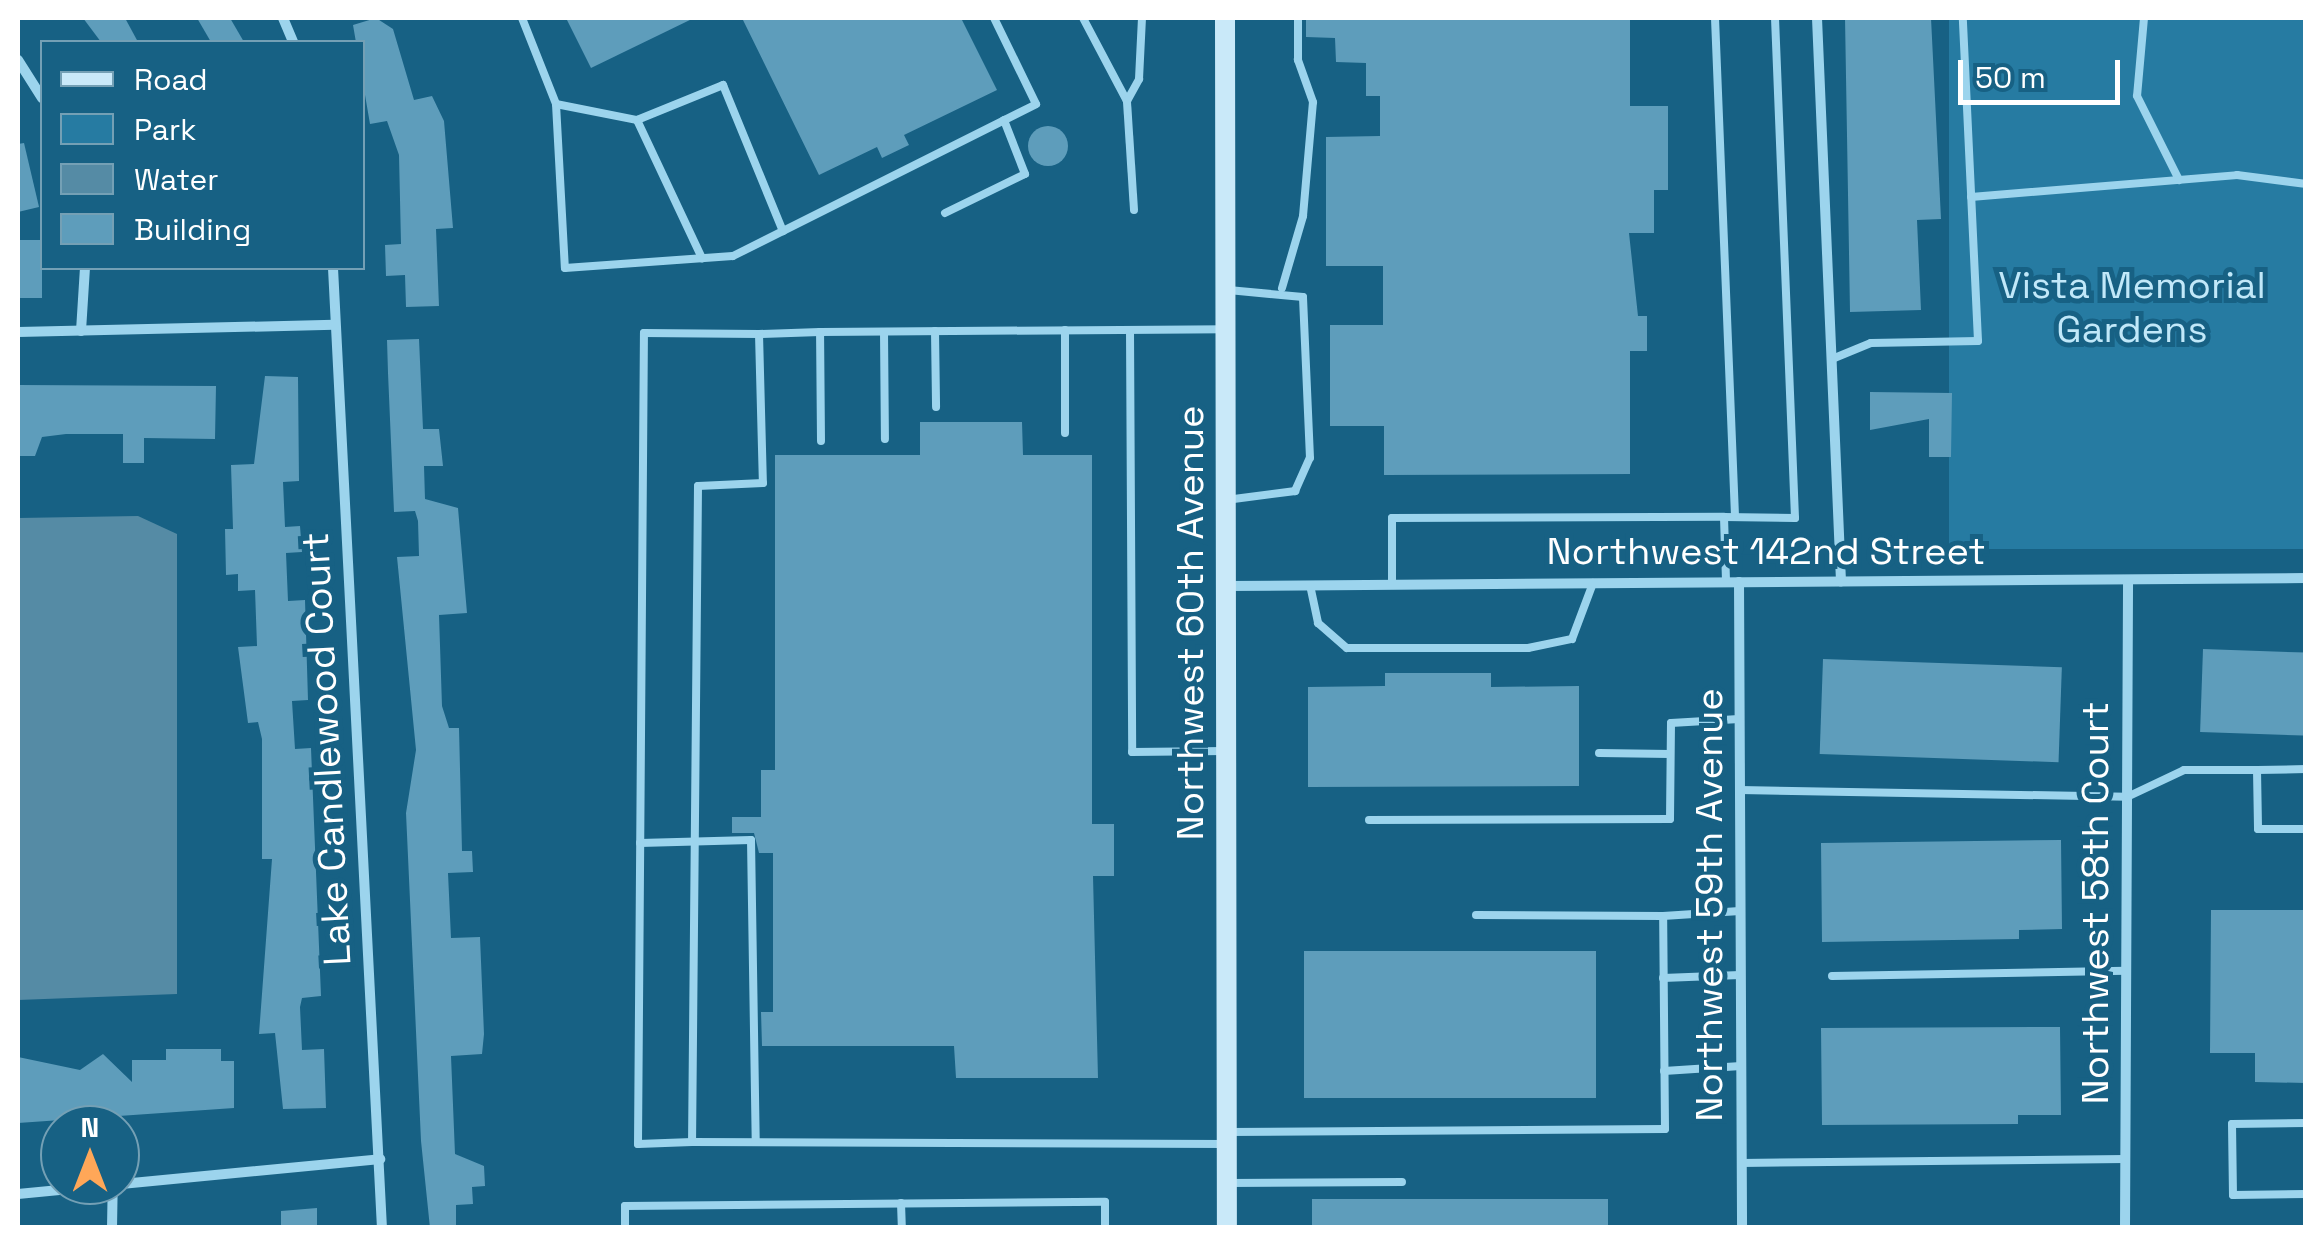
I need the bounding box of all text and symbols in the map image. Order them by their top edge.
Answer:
legend [40,40,365,270]
scale bar [1963,40,2126,102]
text: 50 m [1975,58,2046,97]
text: Road [134,60,208,99]
text: Park [134,110,196,149]
text: Water [134,160,219,199]
text: Building [134,210,251,249]
park label: Vista Memorial Gardens [1998,263,2266,352]
street label: Northwest 60th Avenue [1168,405,1214,841]
street label: Northwest 142nd Street [1546,529,1986,575]
street label: Lake Candlewood Court [293,531,361,967]
street label: Northwest 59th Avenue [1687,688,1733,1122]
street label: Northwest 58th Court [2073,702,2119,1104]
north arrow [40,1105,140,1205]
text: N [81,1109,99,1145]

